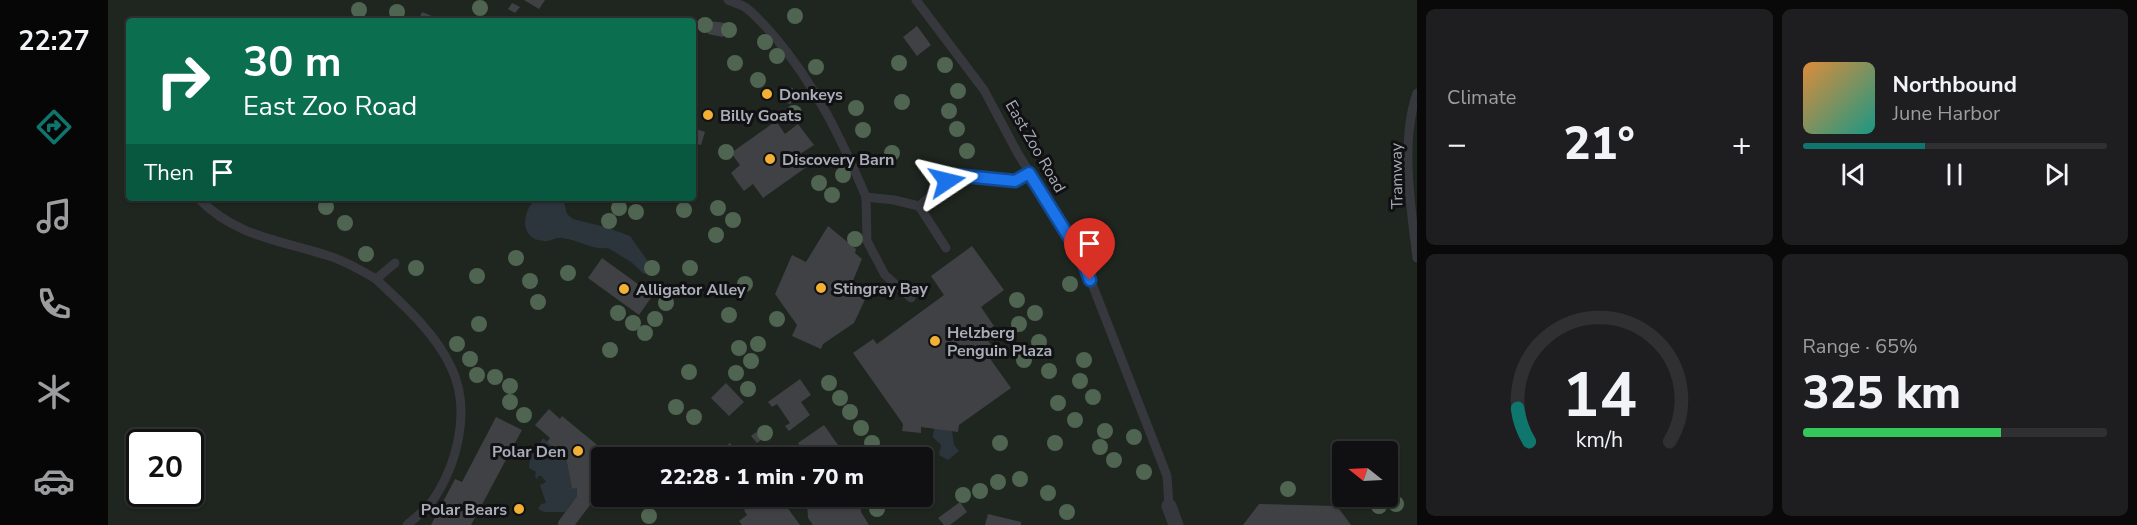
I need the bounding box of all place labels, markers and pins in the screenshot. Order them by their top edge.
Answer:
place label: Donkeys [779,84,843,106]
marker: Donkeys [760,87,774,101]
place label: Billy Goats [720,105,802,127]
marker: Billy Goats [701,108,715,122]
place label: Discovery Barn [782,149,894,171]
marker: Discovery Barn [763,152,777,166]
pin [1064,218,1115,280]
place label: Stingray Bay [833,278,929,300]
place label: Alligator Alley [636,279,746,301]
marker: Stingray Bay [814,281,828,295]
marker: Alligator Alley [617,282,631,296]
place label: Helzberg Penguin Plaza [947,322,1052,362]
marker: Helzberg Penguin Plaza [928,334,942,348]
place label: Polar Den [492,441,566,463]
marker: Polar Den [571,444,585,458]
place label: Polar Bears [421,499,507,521]
marker: Polar Bears [512,502,526,516]

